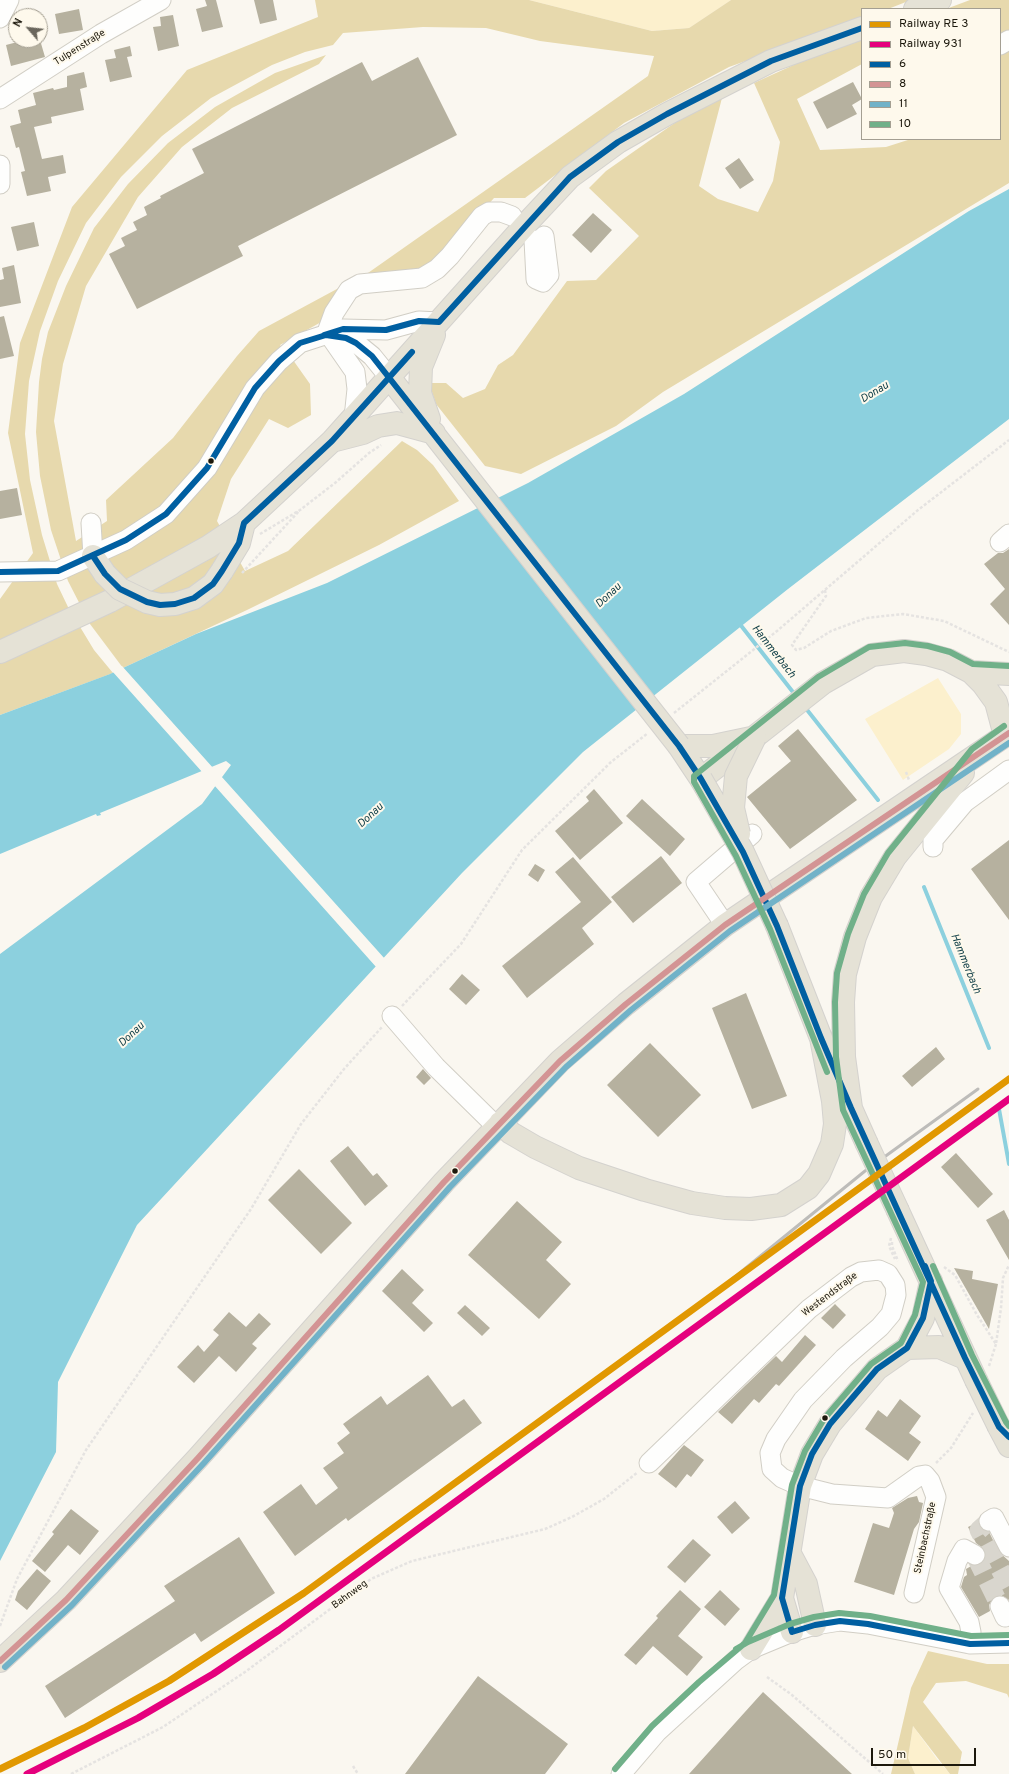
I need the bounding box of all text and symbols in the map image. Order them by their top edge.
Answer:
north arrow [8,8,48,48]
legend [861,8,1001,140]
text: N [10,16,26,30]
text: Railway RE 3 [899,16,969,32]
street label: Tulpenstraße [52,27,108,69]
text: Railway 931 [899,36,962,52]
text: 6 [899,56,906,72]
text: 8 [899,76,906,92]
text: 11 [899,96,908,112]
text: 10 [899,116,911,132]
water label: Donau [859,379,891,407]
unlabelled marker [206,456,216,466]
water label: Donau [593,581,625,611]
water label: Hammerbach [748,623,798,681]
water label: Donau [355,801,387,831]
water label: Hammerbach [947,932,983,996]
water label: Donau [116,1020,148,1050]
unlabelled marker [450,1166,460,1176]
street label: Westendstraße [800,1270,860,1320]
unlabelled marker [820,1413,830,1423]
street label: Steinbachstraße [913,1501,939,1575]
street label: Bahnweg [330,1578,370,1612]
scale bar [873,1740,978,1766]
text: 50 m [878,1747,906,1763]

